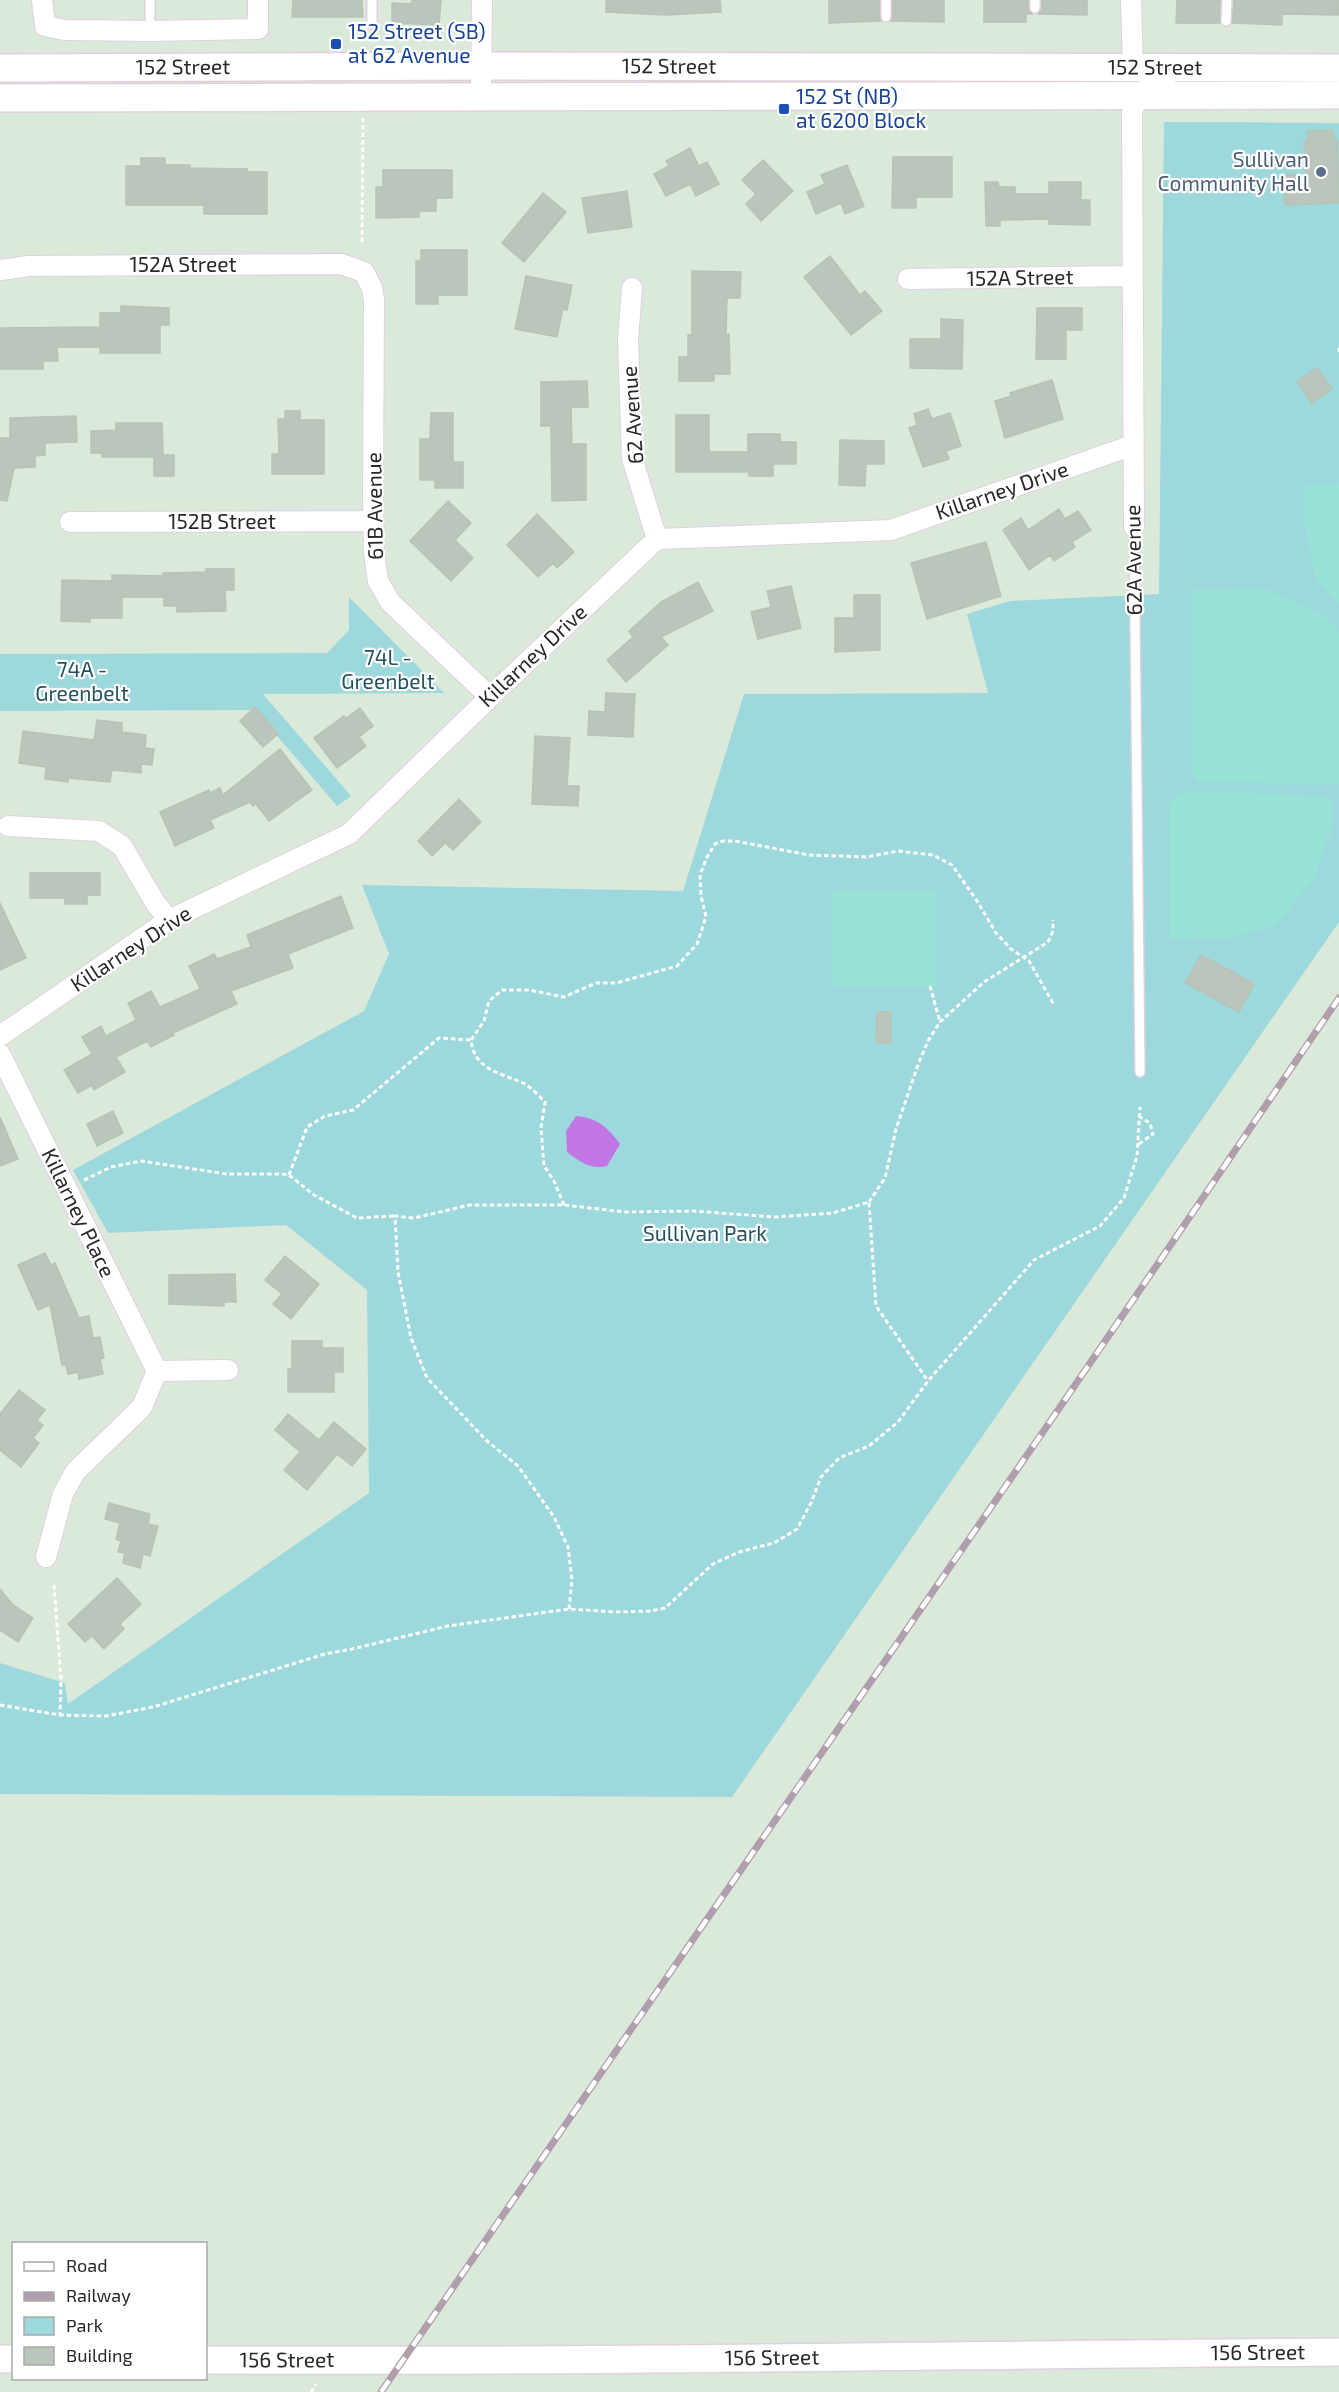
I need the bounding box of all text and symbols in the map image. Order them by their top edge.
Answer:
place label: 152 Street (SB) at 62 Avenue [348,18,486,67]
marker: 152 Street (SB) at 62 Avenue [329,37,343,51]
street label: 152 Street [622,52,716,78]
street label: 152 Street [136,53,230,78]
street label: 152 Street [1108,53,1202,79]
place label: 152 St (NB) at 6200 Block [796,83,926,132]
marker: 152 St (NB) at 6200 Block [777,102,791,116]
place label: Sullivan Community Hall [1158,146,1310,195]
marker: Sullivan Community Hall [1314,165,1328,179]
street label: 152A Street [129,251,237,276]
street label: 152A Street [966,263,1074,290]
street label: 62 Avenue [616,365,647,465]
street label: 61B Avenue [360,452,387,560]
street label: Killarney Drive [932,455,1071,524]
street label: 62A Avenue [1119,504,1146,616]
street label: 152B Street [168,508,276,533]
street label: Killarney Drive [473,598,591,711]
park label: 74L - Greenbelt [341,644,435,693]
park label: 74A - Greenbelt [35,656,129,705]
street label: Killarney Drive [65,899,195,996]
street label: Killarney Place [37,1144,121,1281]
park label: Sullivan Park [643,1220,767,1245]
legend [12,2242,207,2380]
text: Road [66,2254,107,2276]
text: Railway [66,2284,131,2306]
text: Park [66,2314,103,2336]
street label: 156 Street [1210,2338,1305,2364]
street label: 156 Street [724,2343,819,2369]
text: Building [66,2344,133,2366]
street label: 156 Street [240,2346,334,2371]

